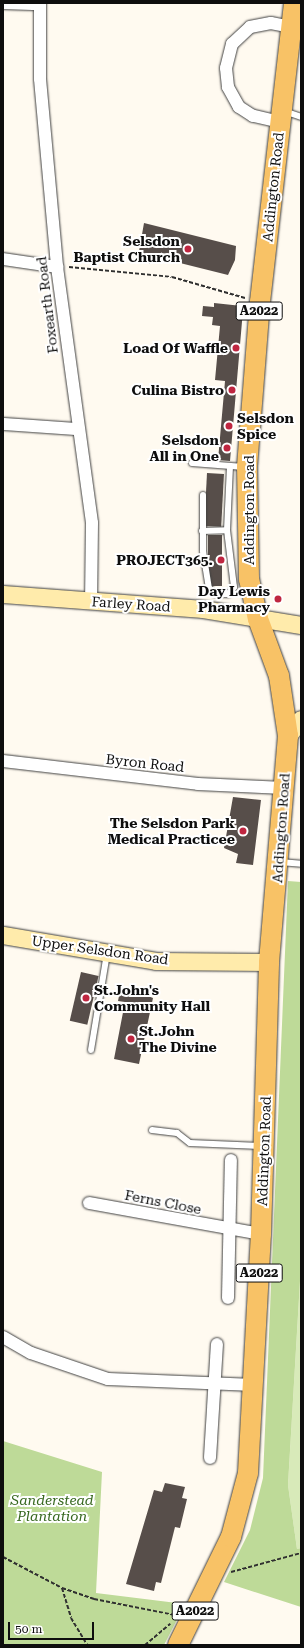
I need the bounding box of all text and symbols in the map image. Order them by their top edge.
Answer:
street label: Addington Road [259,131,287,243]
place label: Selsdon Baptist Church [73,233,180,266]
marker: Selsdon Baptist Church [183,244,193,254]
street label: Foxearth Road [33,256,61,354]
road number: A2022 [235,300,283,322]
place label: Load Of Waffle [123,340,228,356]
marker: Load Of Waffle [231,343,241,353]
place label: Culina Bistro [132,382,224,398]
marker: Culina Bistro [227,385,237,395]
place label: Selsdon Spice [237,410,294,442]
marker: Selsdon Spice [224,421,234,431]
place label: Selsdon All in One [150,432,219,464]
marker: Selsdon All in One [222,443,232,453]
street label: Addington Road [241,455,257,565]
place label: PROJECT365. [116,552,213,568]
marker: PROJECT365. [216,555,226,565]
place label: Day Lewis Pharmacy [198,583,270,616]
street label: Farley Road [91,593,171,615]
marker: Day Lewis Pharmacy [273,594,283,604]
street label: Byron Road [105,751,185,775]
street label: Addington Road [269,773,293,883]
place label: The Selsdon Park Medical Practicee [108,815,235,848]
marker: The Selsdon Park Medical Practicee [238,826,248,836]
street label: Upper Selsdon Road [30,932,170,968]
place label: St.John's Community Hall [94,982,210,1014]
marker: St.John's Community Hall [81,993,91,1003]
place label: St.John The Divine [139,1023,217,1056]
marker: St.John The Divine [126,1034,136,1044]
street label: Addington Road [254,1096,274,1206]
street label: Ferns Close [123,1186,203,1218]
road number: A2022 [235,1262,283,1284]
park label: Sanderstead Plantation [10,1492,94,1524]
road number: A2022 [171,1600,219,1622]
scale bar [10,1614,96,1640]
text: 50 m [15,1622,42,1636]

